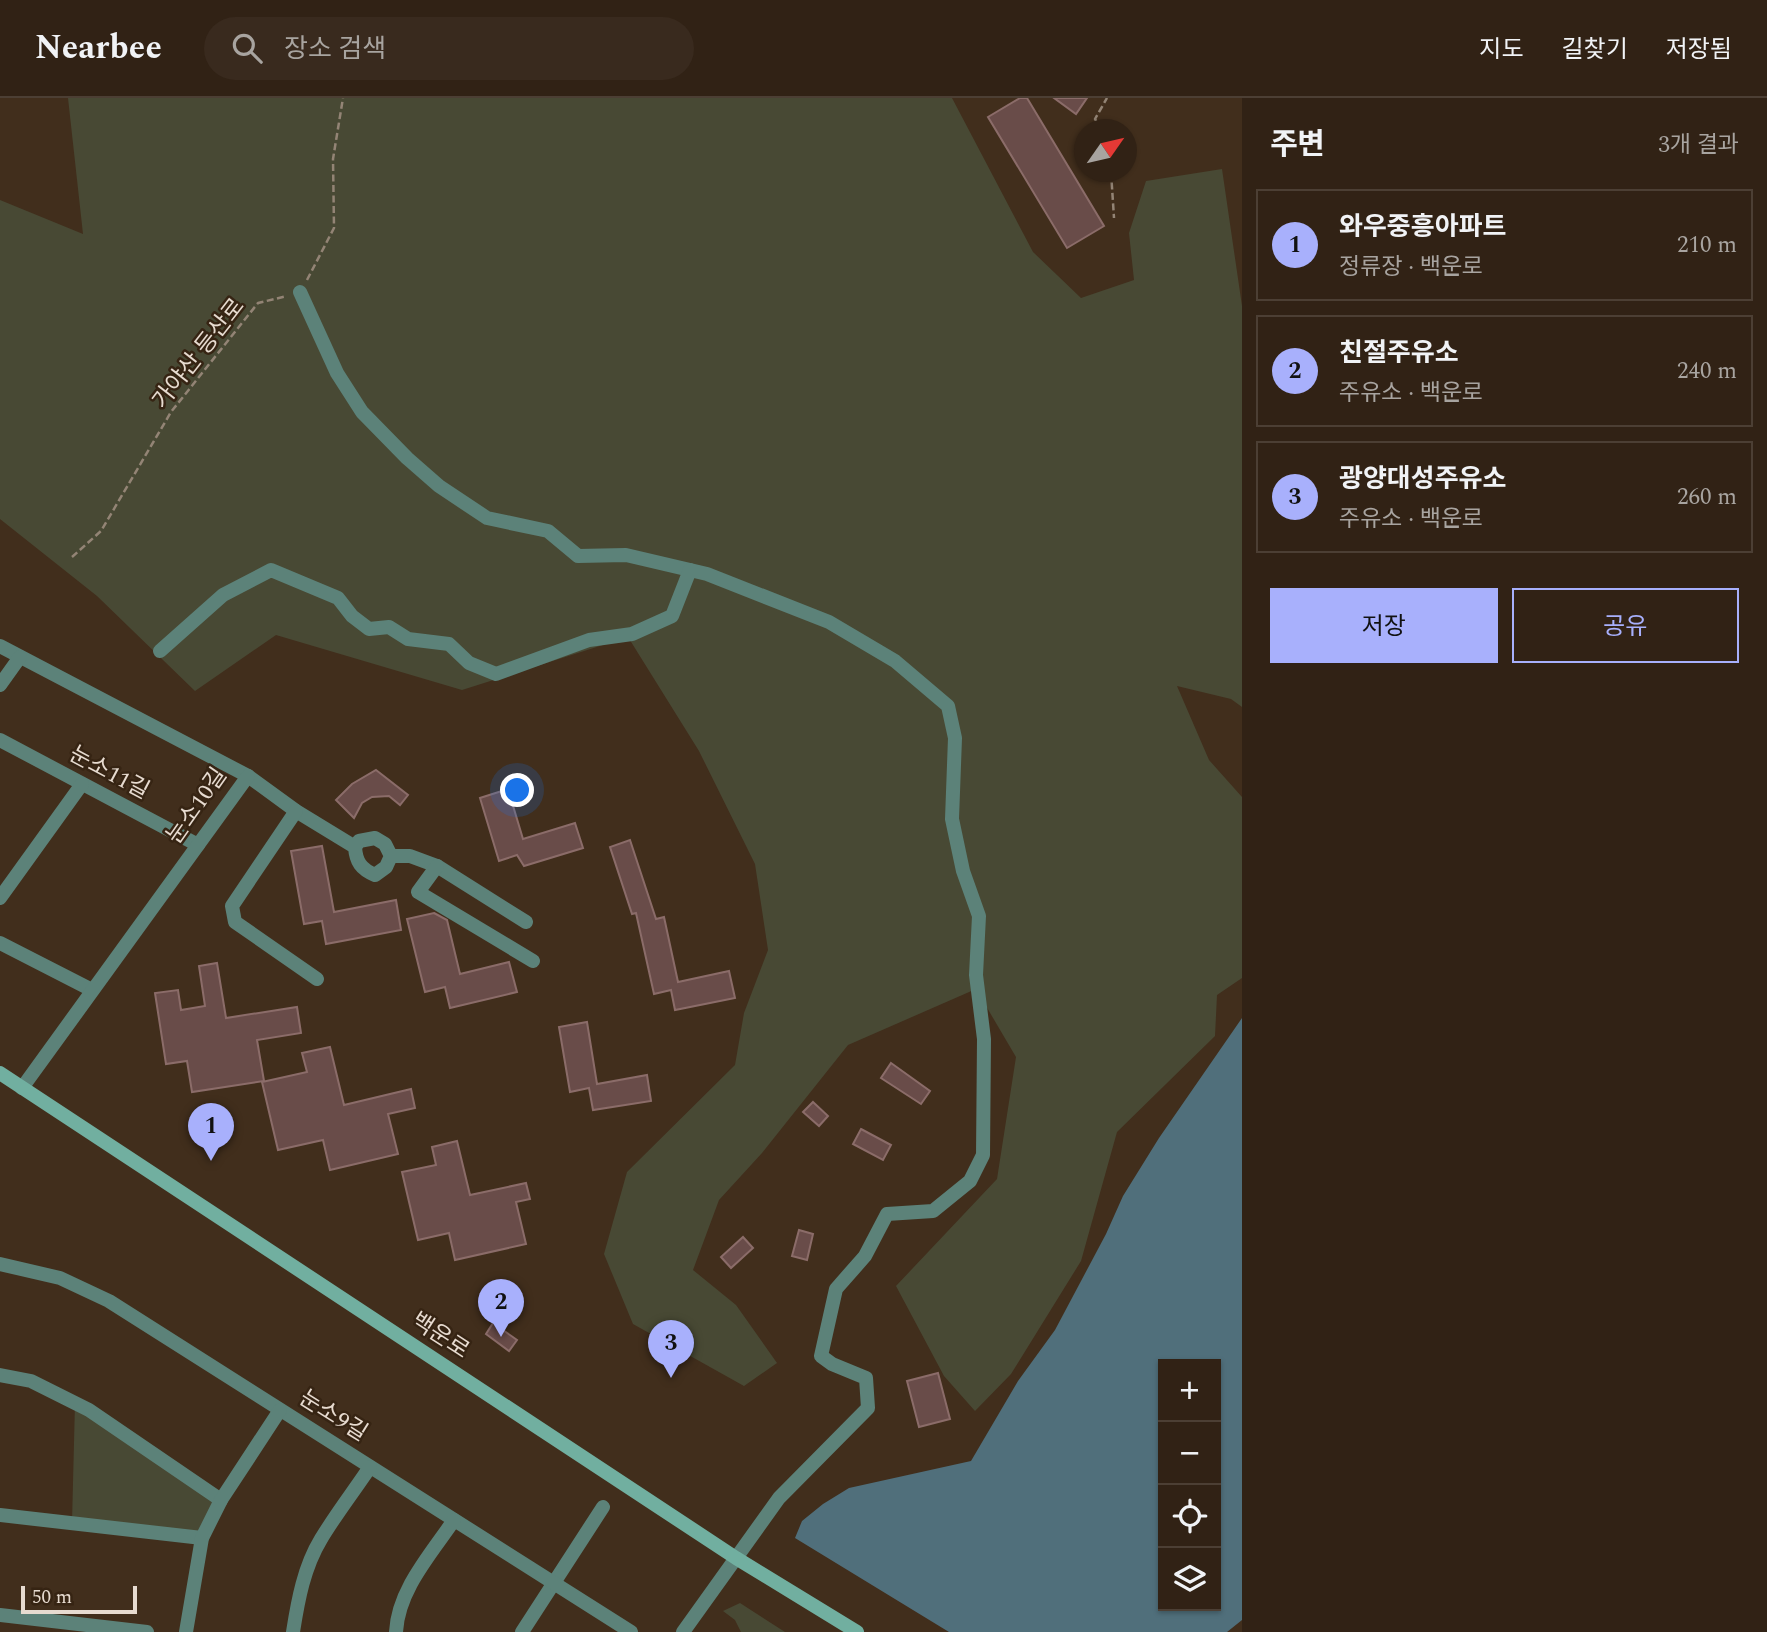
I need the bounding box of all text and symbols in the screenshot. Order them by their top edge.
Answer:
search box [204,17,694,80]
text: Nearbee [35,23,162,73]
icon: search [228,29,266,67]
text: 장소 검색 [284,29,386,69]
text: 지도 [1479,32,1524,68]
text: 길찾기 [1562,32,1628,68]
text: 저장됨 [1666,32,1732,68]
north arrow [1074,119,1137,182]
text: 주변 [1270,122,1325,168]
text: 3개 결과 [1658,128,1739,163]
text: 와우중흥아파트 [1339,207,1506,247]
text: 1 [1289,228,1301,263]
text: 210 m [1677,228,1737,263]
text: 정류장 · 백운로 [1339,250,1483,285]
street label: 가야산 등산로 [144,291,254,417]
text: 친절주유소 [1339,333,1459,373]
text: 2 [1289,354,1301,389]
text: 240 m [1677,354,1737,389]
text: 주유소 · 백운로 [1339,376,1483,411]
text: 광양대성주유소 [1339,459,1506,499]
text: 3 [1289,480,1301,515]
text: 260 m [1677,480,1737,515]
text: 주유소 · 백운로 [1339,502,1483,537]
button: 저장 [1270,588,1498,663]
button: 공유 [1512,588,1739,663]
street label: 눈소11길 [63,737,155,809]
street label: 눈소10길 [158,761,236,851]
your location [500,773,534,807]
pin: 1 [188,1103,234,1161]
pin: 2 [478,1279,524,1337]
street label: 백운로 [404,1304,476,1368]
pin: 3 [648,1320,694,1378]
map controls [1158,1359,1221,1611]
button: + [1158,1359,1221,1422]
street label: 눈소9길 [292,1381,374,1451]
button: − [1158,1422,1221,1485]
button: locate [1158,1485,1221,1548]
button: layers [1158,1548,1221,1611]
scale bar [21,1583,136,1615]
text: 50 m [32,1583,72,1612]

